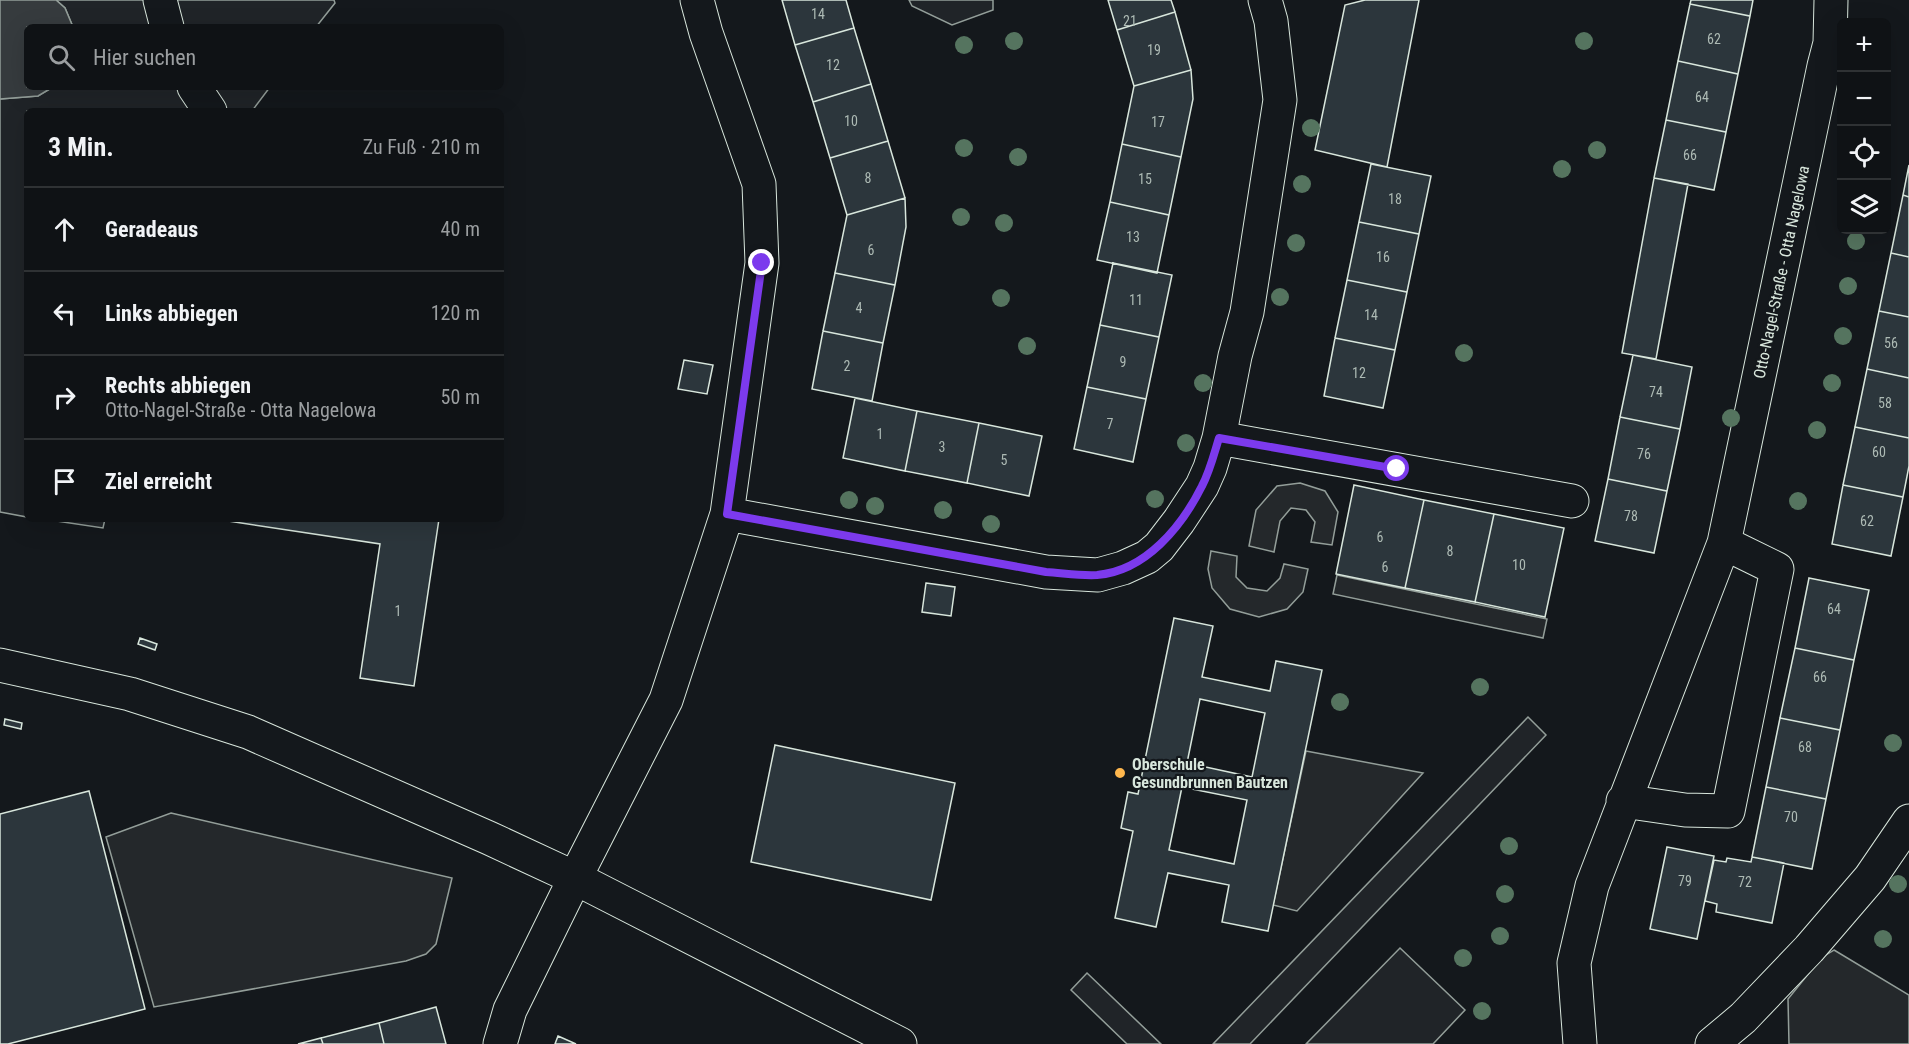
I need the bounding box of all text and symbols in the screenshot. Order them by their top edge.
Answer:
house number: 14 [811,6,825,22]
house number: 21 [1123,13,1137,29]
map controls [1837,18,1891,234]
button: + [1837,18,1891,72]
search box [24,24,504,90]
house number: 62 [1707,31,1721,47]
icon: search [45,41,78,74]
house number: 19 [1147,42,1161,58]
text: Hier suchen [93,45,196,70]
house number: 12 [826,57,840,73]
button: − [1837,72,1891,126]
house number: 64 [1695,89,1709,105]
house number: 10 [844,113,858,129]
house number: 17 [1151,114,1165,130]
button: locate [1837,126,1891,180]
text: 3 Min. [48,132,114,162]
text: Zu Fuß · 210 m [363,135,480,159]
house number: 66 [1683,147,1697,163]
street label: Otto-Nagel-Straße - Otta Nagelowa [1750,164,1813,380]
house number: 8 [865,170,872,186]
house number: 15 [1138,171,1152,187]
button: layers [1837,180,1891,234]
house number: 18 [1388,191,1402,207]
icon: ahead [48,213,81,246]
text: Geradeaus [105,217,198,242]
text: 40 m [441,217,480,241]
house number: 13 [1126,229,1140,245]
house number: 6 [868,242,875,258]
route end [748,249,774,275]
house number: 16 [1376,249,1390,265]
house number: 11 [1129,292,1143,308]
icon: left [48,297,81,330]
house number: 4 [856,300,863,316]
text: Links abbiegen [105,301,238,326]
text: 120 m [431,301,480,325]
house number: 14 [1364,307,1378,323]
house number: 56 [1884,335,1898,351]
house number: 9 [1120,354,1126,370]
house number: 2 [844,358,851,374]
house number: 12 [1352,365,1366,381]
text: Rechts abbiegen [105,373,251,398]
icon: right [48,381,81,414]
house number: 74 [1649,384,1663,400]
text: 50 m [441,385,480,409]
house number: 58 [1878,395,1892,411]
text: Otto-Nagel-Straße - Otta Nagelowa [105,398,376,422]
house number: 7 [1107,416,1114,432]
house number: 1 [877,426,883,442]
house number: 3 [939,439,945,455]
house number: 60 [1872,444,1886,460]
house number: 76 [1637,446,1651,462]
house number: 5 [1001,452,1008,468]
route start [1383,455,1409,481]
icon: arrive [48,465,81,498]
text: Ziel erreicht [105,469,212,494]
house number: 78 [1624,508,1638,524]
house number: 62 [1860,513,1874,529]
house number: 6 [1377,529,1384,545]
house number: 8 [1447,543,1454,559]
house number: 10 [1512,557,1526,573]
house number: 6 [1382,559,1389,575]
house number: 64 [1827,601,1841,617]
house number: 1 [395,603,401,619]
house number: 66 [1813,669,1827,685]
house number: 68 [1798,739,1812,755]
place label: Oberschule Gesundbrunnen Bautzen [1132,755,1288,792]
marker: Oberschule Gesundbrunnen Bautzen [1113,766,1127,780]
house number: 70 [1784,809,1798,825]
house number: 79 [1678,873,1692,889]
house number: 72 [1738,874,1752,890]

